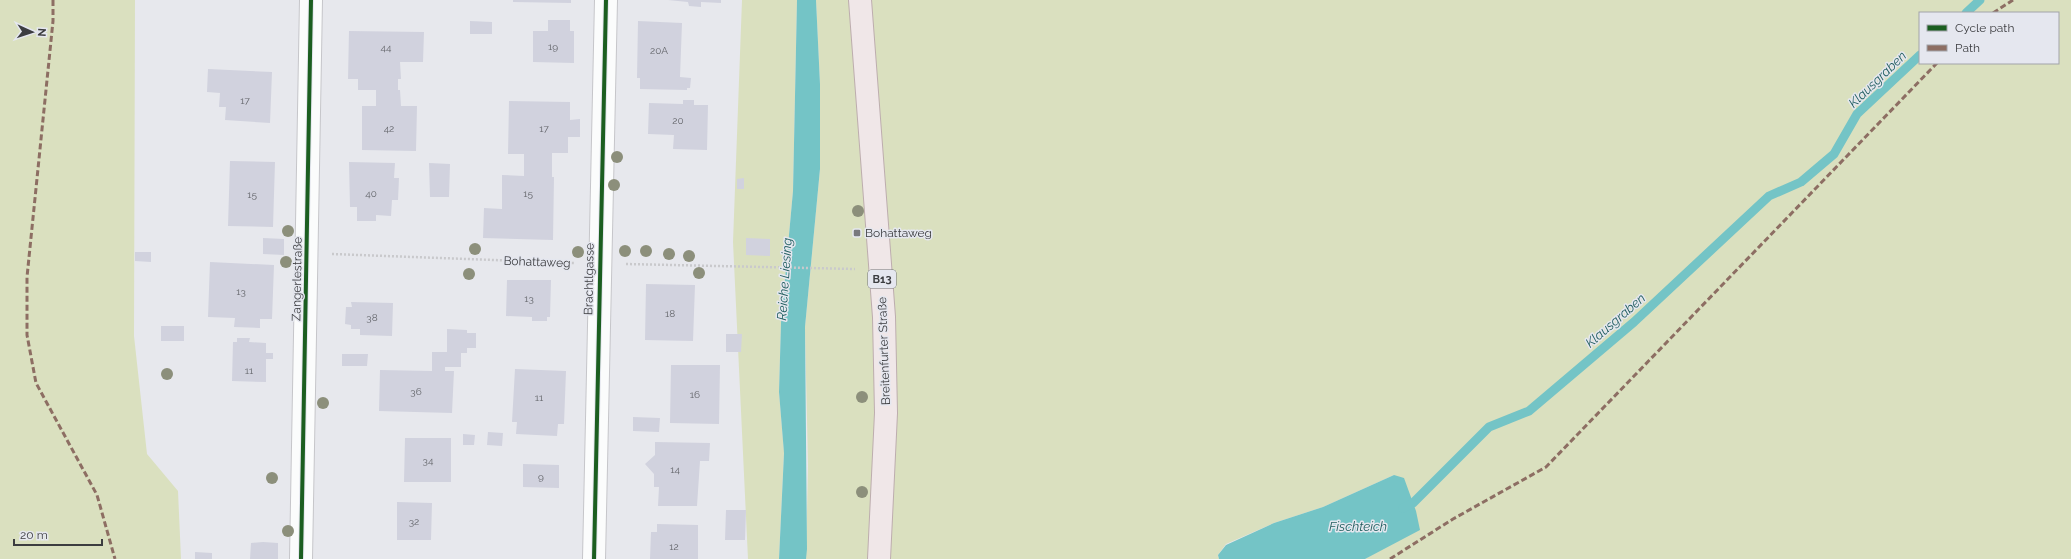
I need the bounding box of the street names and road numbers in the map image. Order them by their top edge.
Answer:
street label: Zangerlestraße [289,237,305,321]
street label: Brachtlgasse [581,243,597,315]
street label: Bohattaweg [503,254,571,270]
road number: B13 [868,270,896,288]
street label: Breitenfurter Straße [875,297,893,405]

